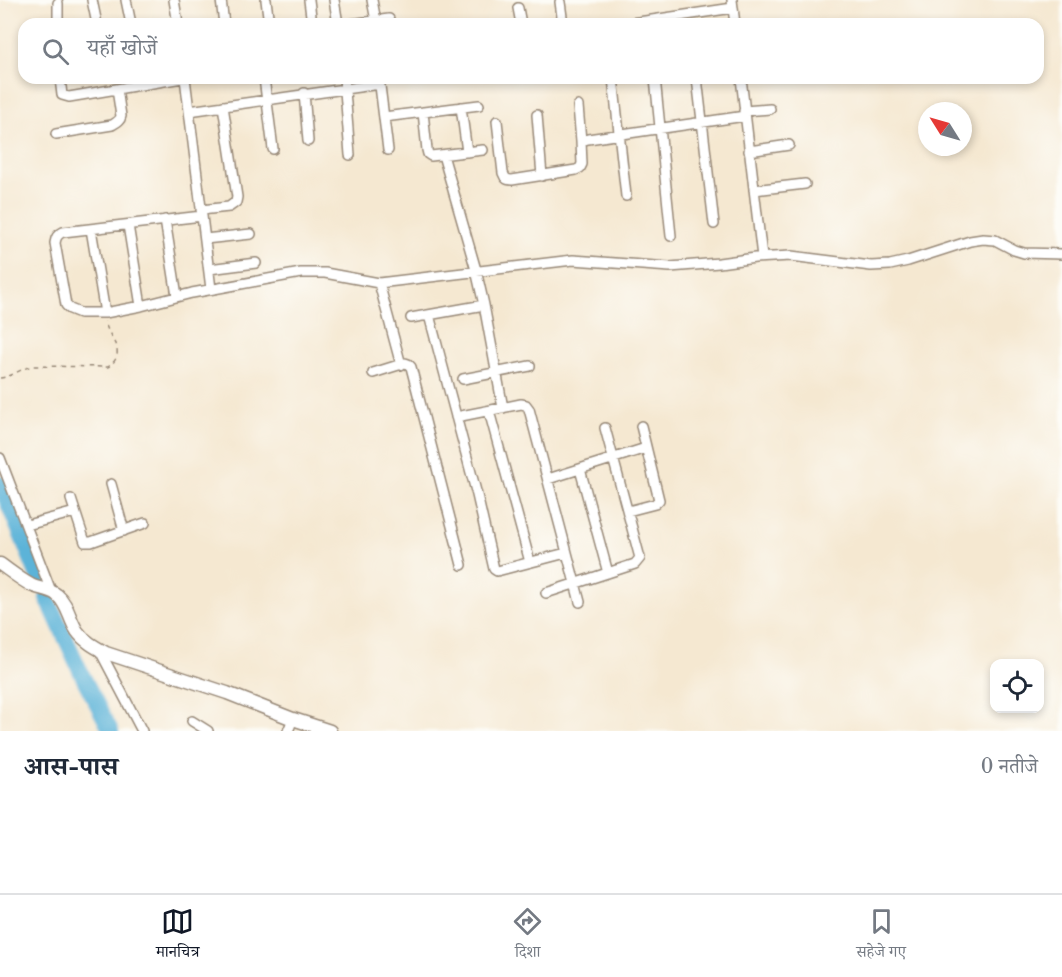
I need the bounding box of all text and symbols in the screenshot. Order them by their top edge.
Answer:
search box [18,18,1044,84]
text: यहाँ खोजें [87,34,157,61]
icon: search [39,35,72,68]
north arrow [918,102,972,156]
map controls [990,659,1044,713]
button: locate [990,659,1044,713]
text: आस-पास [24,750,118,782]
text: 0 नतीजे [981,754,1038,778]
tab: मानचित्र [156,905,199,967]
tab: दिशा [511,905,544,967]
tab: सहेजे गए [856,905,906,967]

